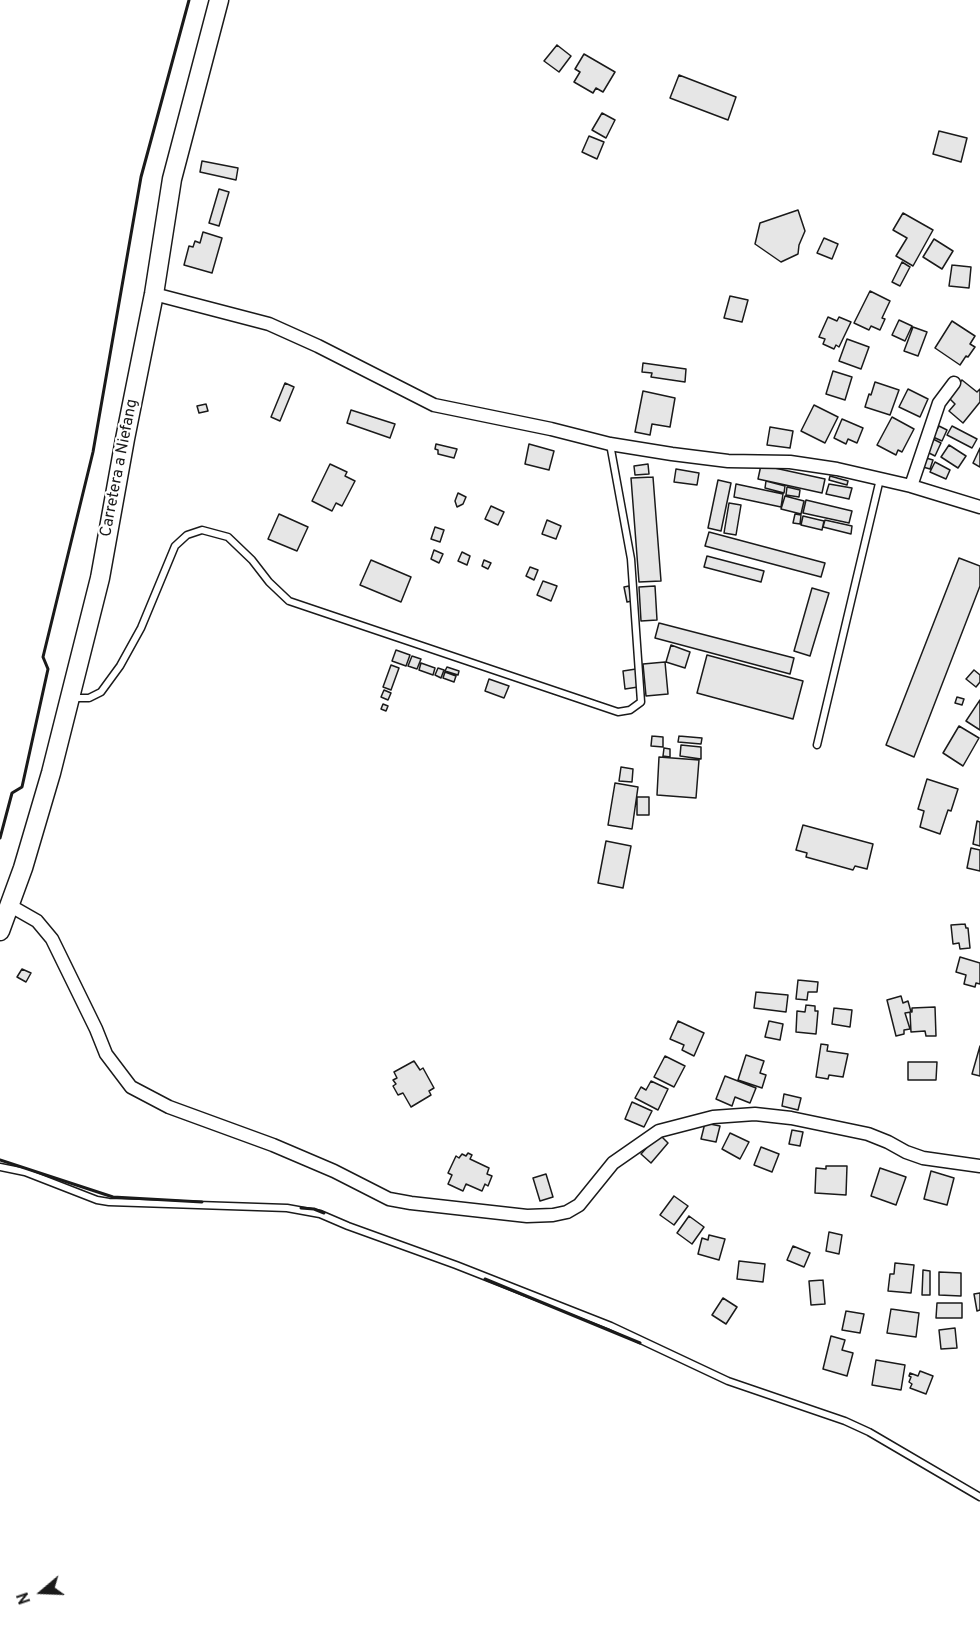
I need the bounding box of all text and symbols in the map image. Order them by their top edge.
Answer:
street label: Carretera a Niefang [97,397,143,539]
north arrow [12,1562,72,1622]
text: N [14,1589,36,1607]

